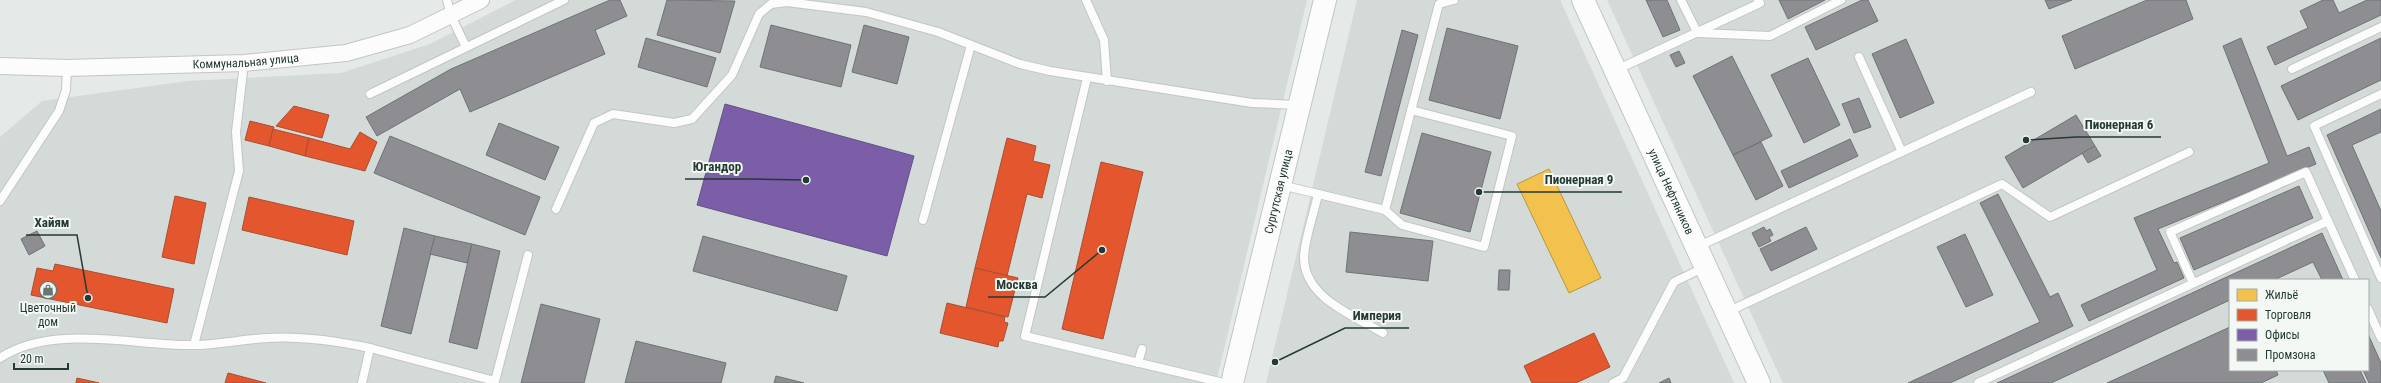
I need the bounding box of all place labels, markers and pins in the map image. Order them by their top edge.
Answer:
callout: Пионерная 6 [2076,112,2161,137]
callout: Югандор [685,154,749,179]
callout: Пионерная 9 [1537,167,1622,192]
callout: Хайям [26,210,77,235]
callout: Москва [988,272,1045,297]
shop icon: Цветочный дом [38,280,58,300]
place label: Цветочный дом [20,301,76,329]
callout: Империя [1345,303,1409,328]

